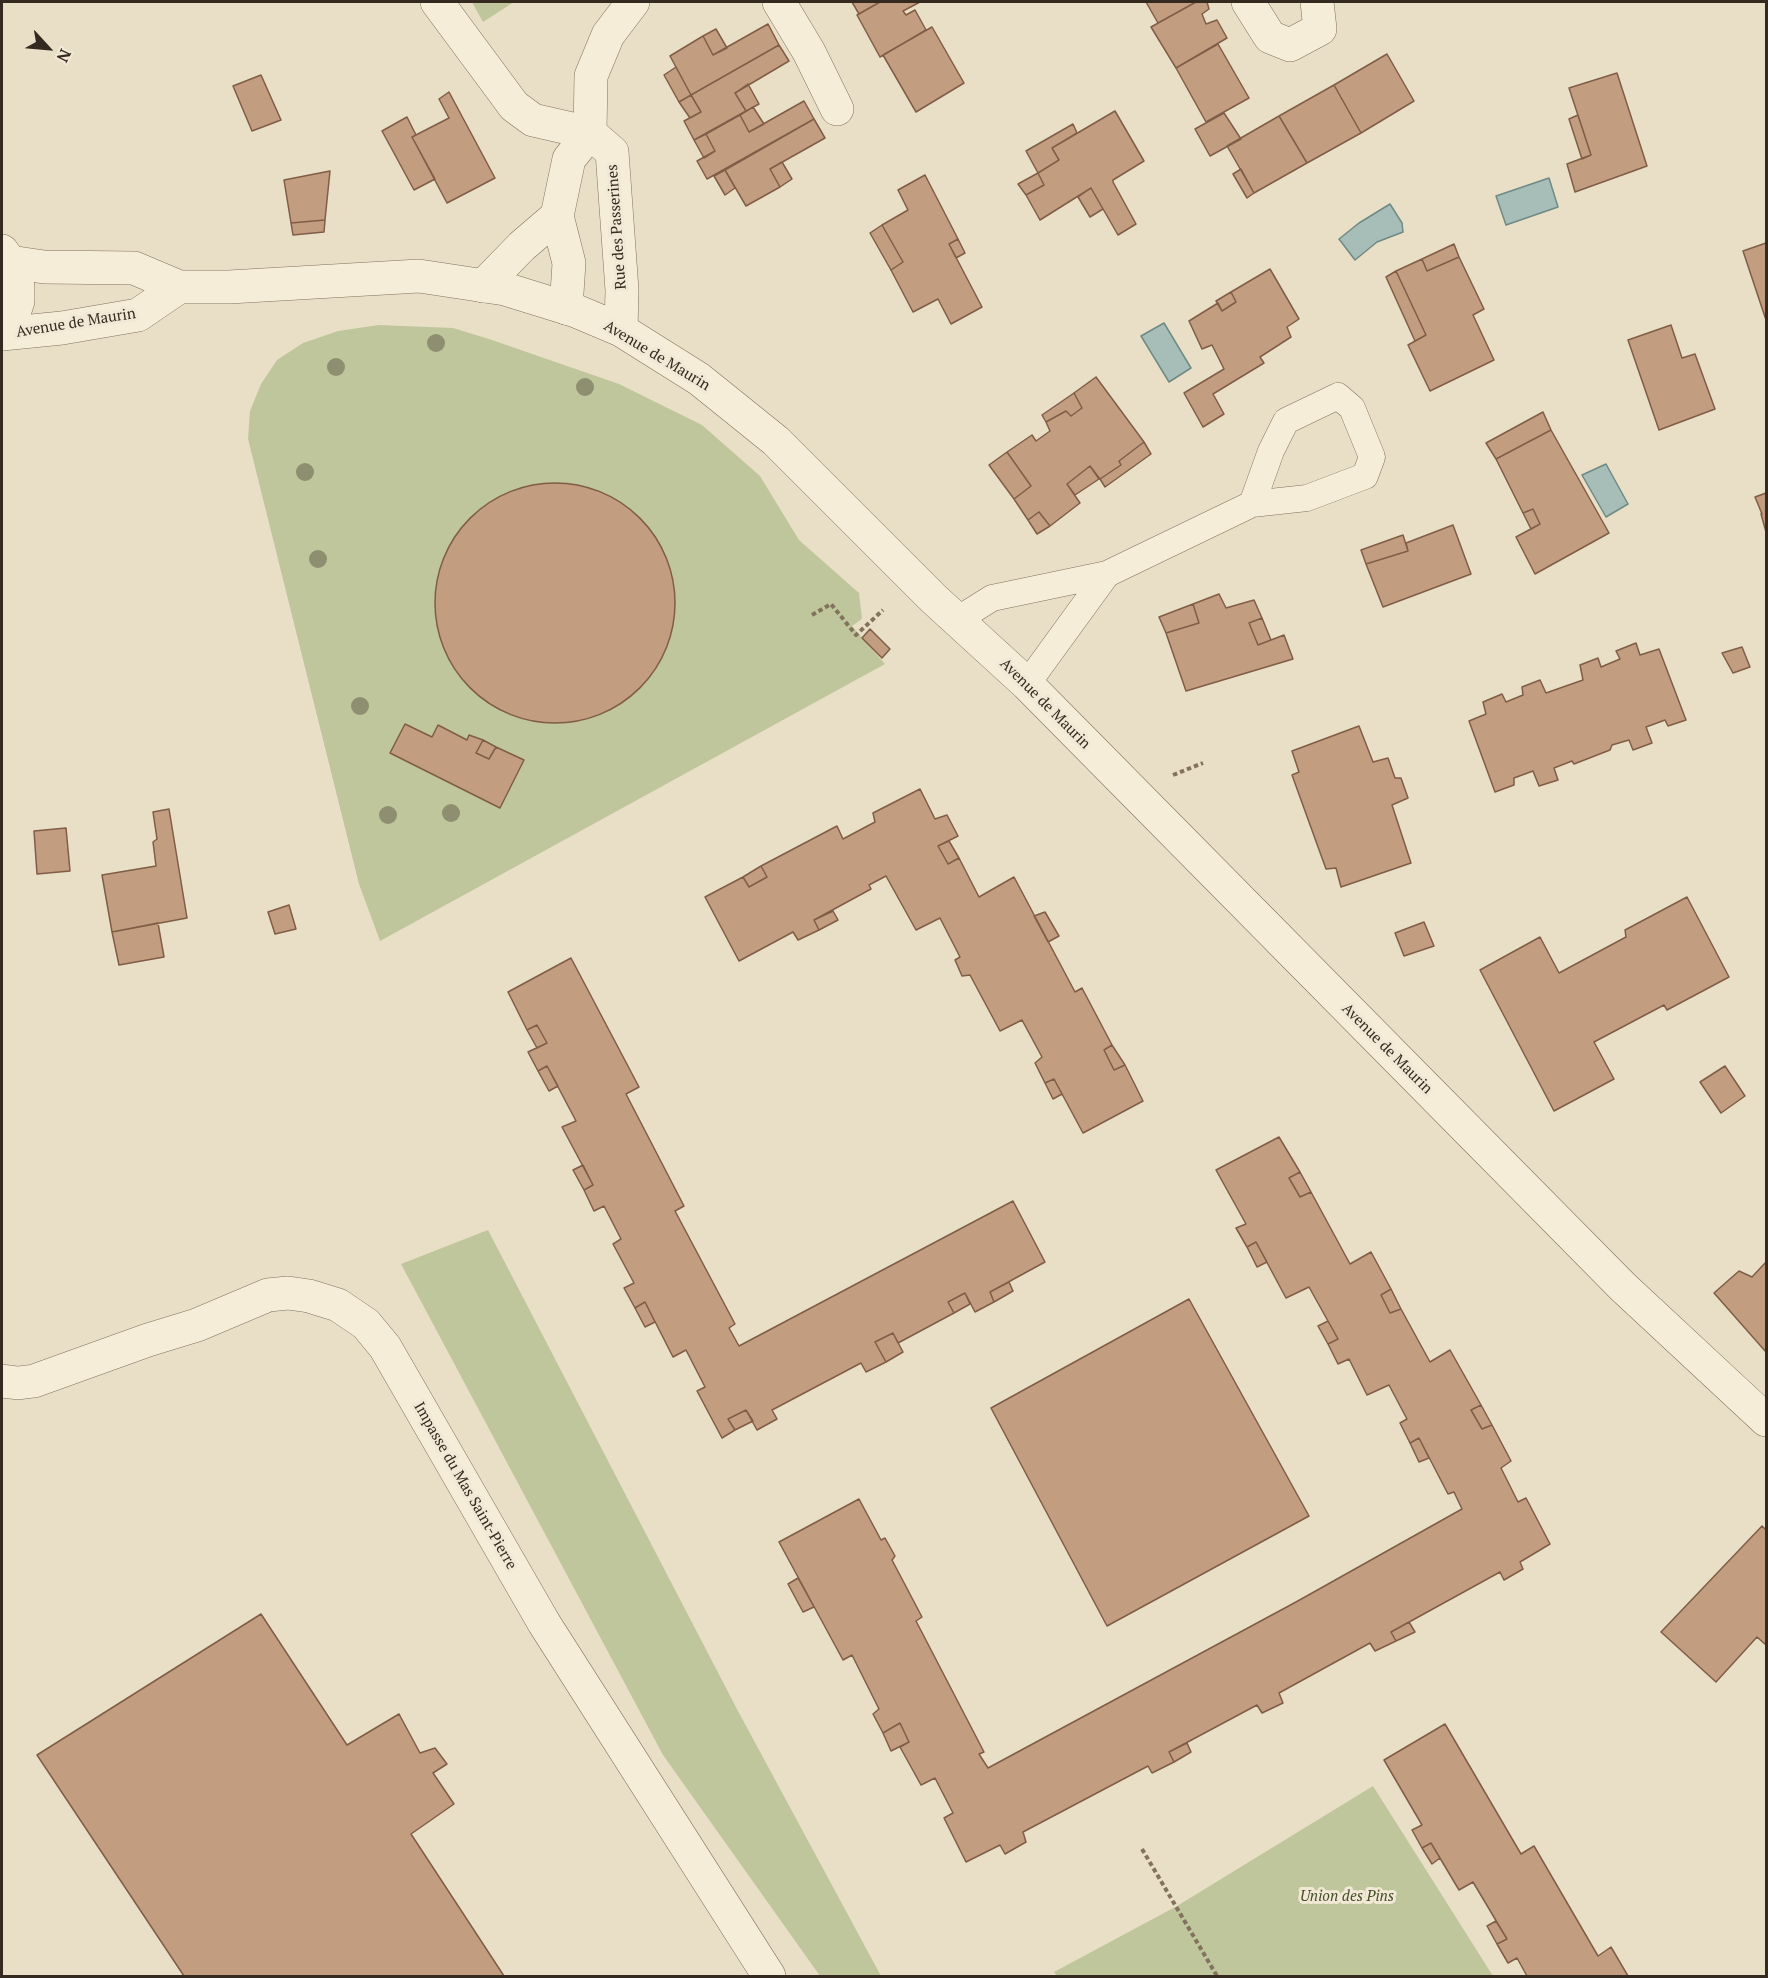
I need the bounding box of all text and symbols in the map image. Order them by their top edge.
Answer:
north arrow [18,18,78,78]
text: N [52,46,77,66]
street label: Rue des Passerines [604,164,630,290]
street label: Avenue de Maurin [15,305,137,341]
street label: Avenue de Maurin [601,317,713,395]
street label: Avenue de Maurin [996,655,1094,753]
street label: Avenue de Maurin [1338,1000,1436,1098]
street label: Impasse du Mas Saint-Pierre [410,1399,520,1573]
park label: Union des Pins [1300,1888,1394,1906]

